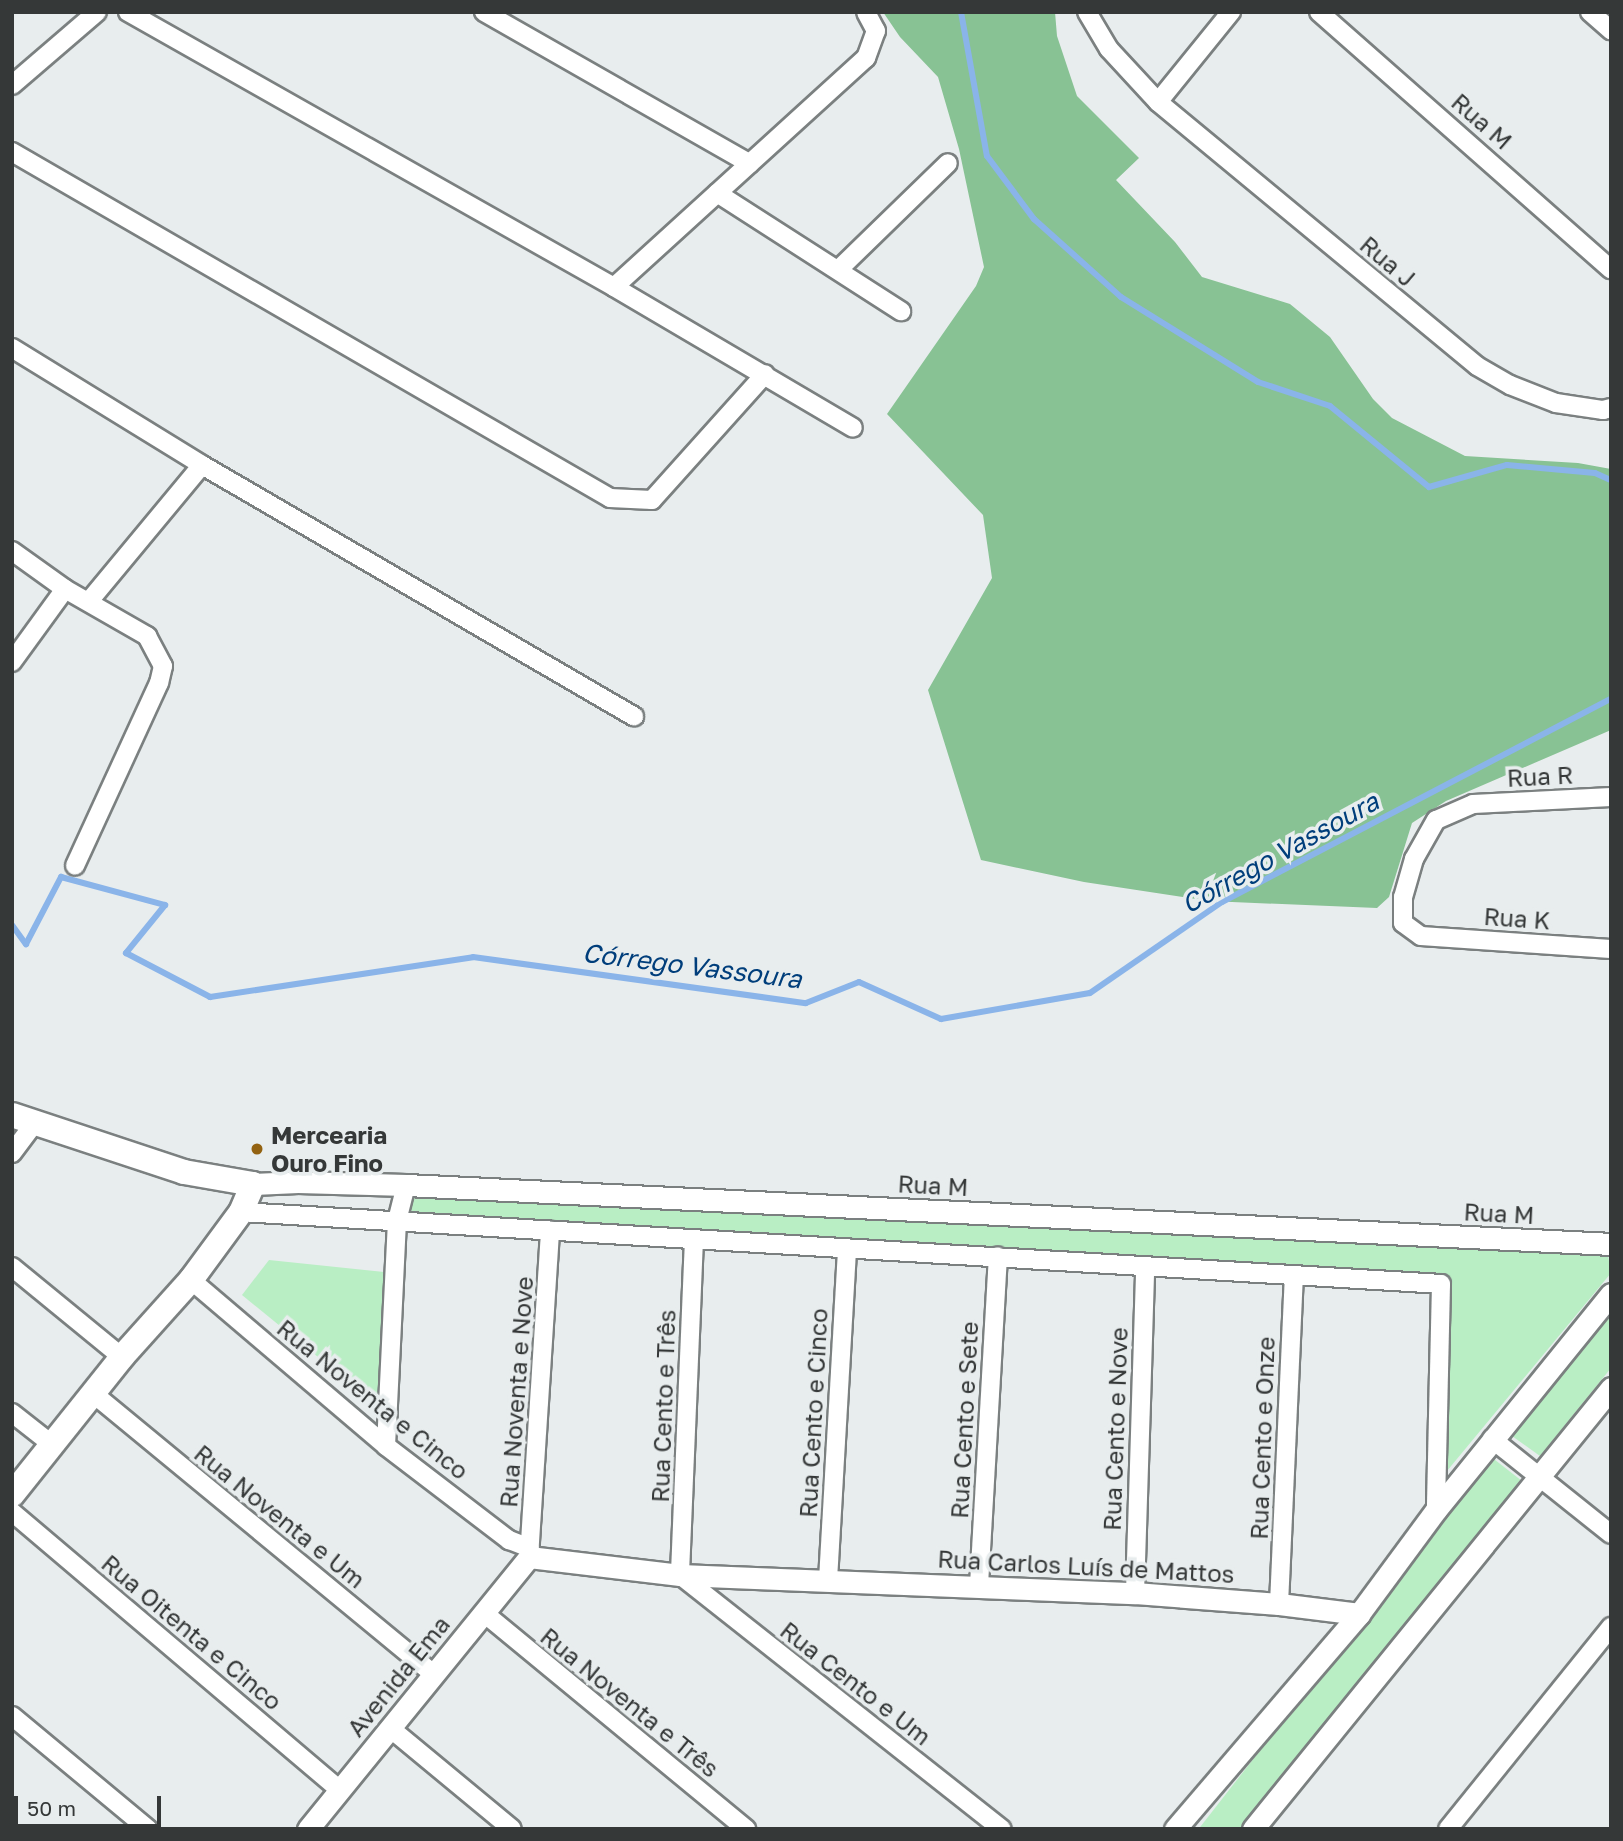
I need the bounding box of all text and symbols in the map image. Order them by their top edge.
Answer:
street label: Rua M [1446,87,1518,155]
street label: Rua J [1355,230,1421,292]
street label: Rua R [1506,760,1574,792]
water label: Córrego Vassoura [1176,786,1384,920]
street label: Rua K [1483,901,1551,935]
water label: Córrego Vassoura [581,937,803,995]
place label: Mercearia Ouro Fino [271,1121,387,1177]
marker: Mercearia Ouro Fino [249,1141,265,1157]
street label: Rua M [897,1169,969,1201]
street label: Rua M [1463,1197,1535,1229]
street label: Rua Noventa e Nove [494,1275,538,1509]
street label: Rua Cento e Cinco [793,1308,833,1518]
street label: Rua Cento e Três [645,1309,681,1503]
street label: Rua Noventa e Cinco [272,1313,474,1485]
street label: Rua Cento e Sete [944,1321,984,1519]
street label: Rua Cento e Nove [1097,1327,1133,1531]
street label: Rua Cento e Onze [1244,1336,1280,1540]
street label: Rua Noventa e Um [189,1438,371,1594]
street label: Rua Carlos Luís de Mattos [937,1544,1235,1588]
street label: Rua Oitenta e Cinco [96,1548,288,1716]
street label: Avenida Ema [341,1610,455,1742]
street label: Rua Cento e Um [775,1615,937,1751]
street label: Rua Noventa e Três [535,1621,725,1783]
scale bar [18,1782,164,1826]
text: 50 m [27,1795,76,1821]

